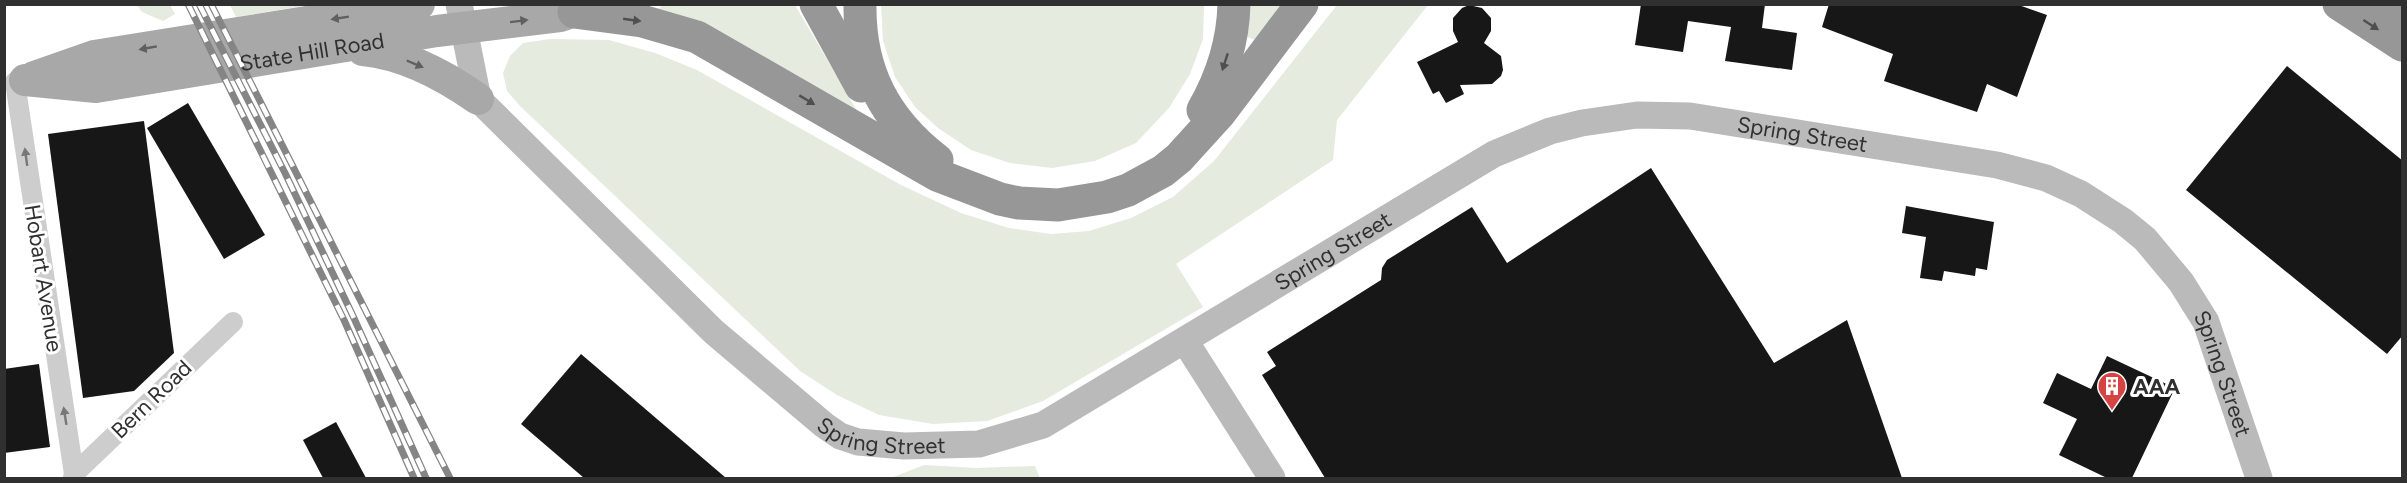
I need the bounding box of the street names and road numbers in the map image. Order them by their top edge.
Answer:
street label: State Hill Road [238,27,386,77]
street label: Spring Street [1735,111,1869,158]
street label: Hobart Avenue [19,202,68,354]
street label: Spring Street [1270,206,1396,297]
street label: Spring Street [2188,305,2257,440]
street label: Bern Road [106,354,197,444]
street label: Spring Street [812,411,946,460]

